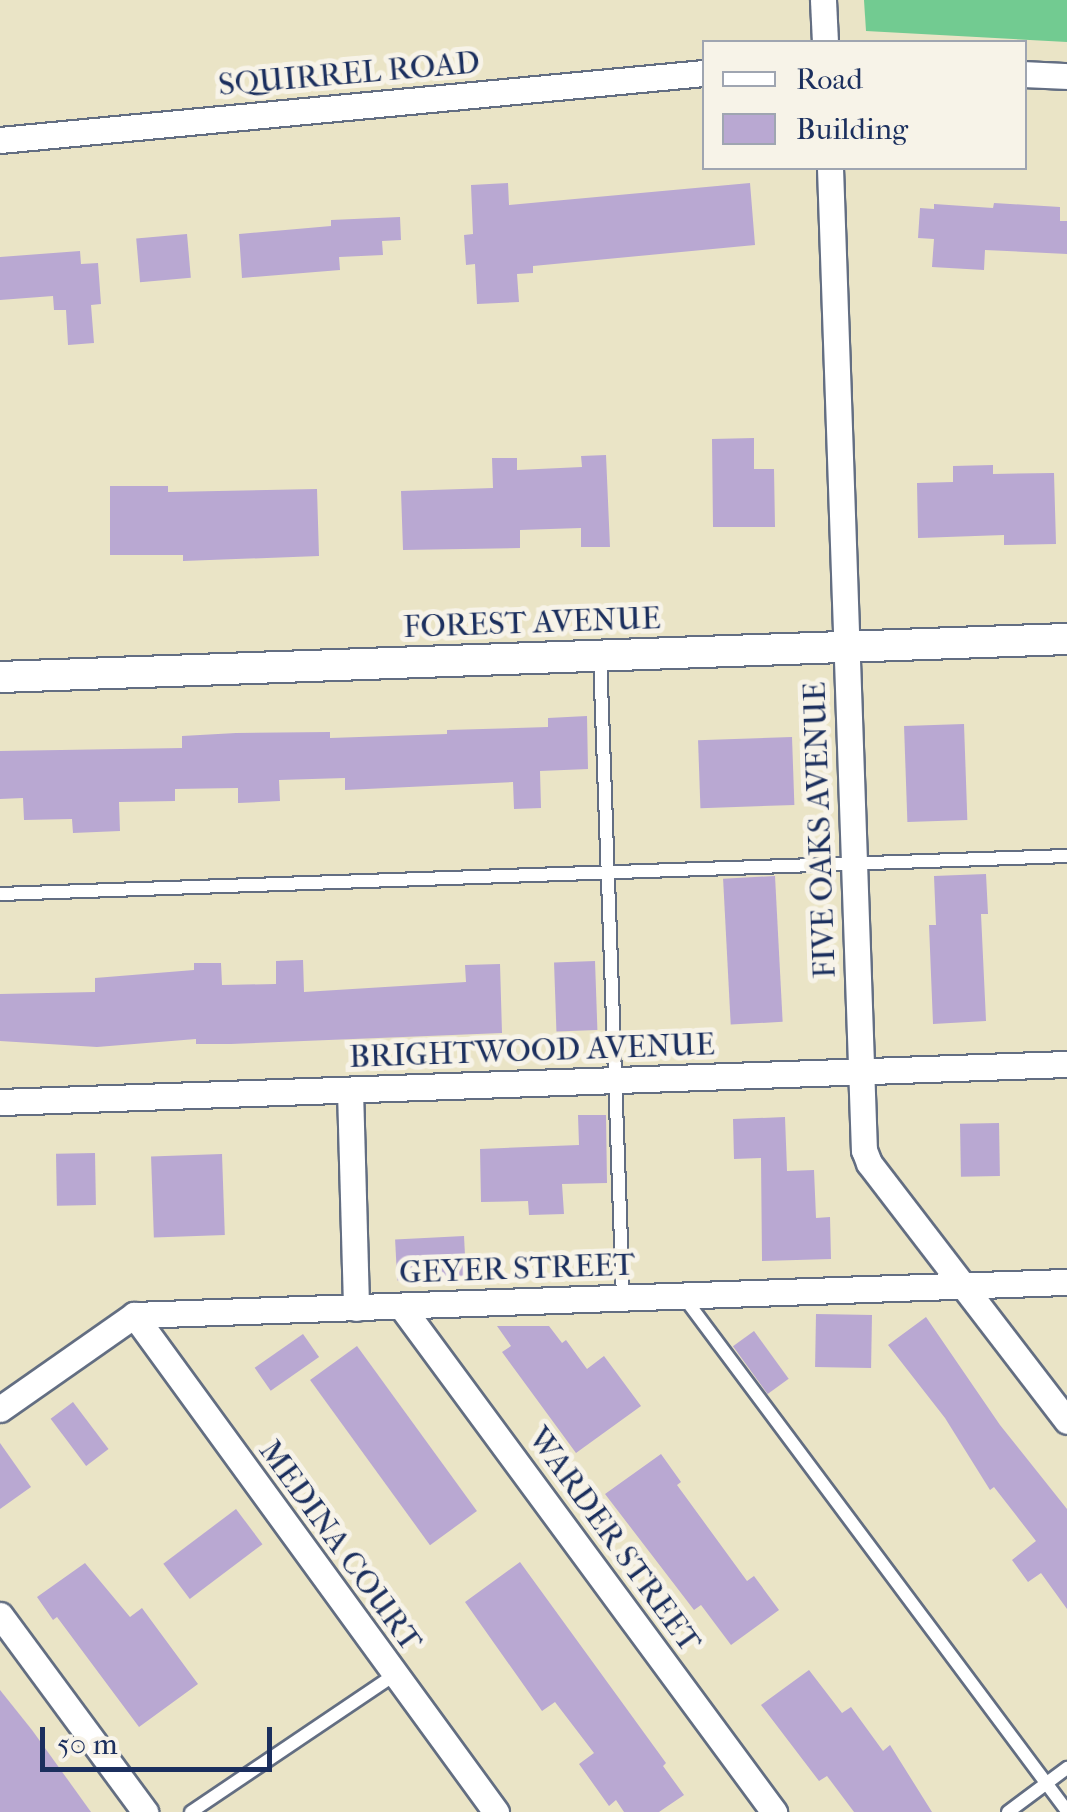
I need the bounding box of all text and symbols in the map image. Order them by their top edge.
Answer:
legend [702,40,1027,170]
street label: SQUIRREL ROAD [217,43,481,105]
text: Road [796,62,863,97]
text: Building [796,112,908,147]
street label: FOREST AVENUE [403,599,661,647]
street label: FIVE OAKS AVENUE [796,681,844,979]
street label: BRIGHTWOOD AVENUE [348,1025,716,1077]
street label: GEYER STREET [398,1246,636,1292]
street label: WARDER STREET [519,1420,709,1660]
street label: MEDINA COURT [250,1433,430,1659]
scale bar [45,1707,278,1769]
text: 50 m [57,1727,118,1762]

